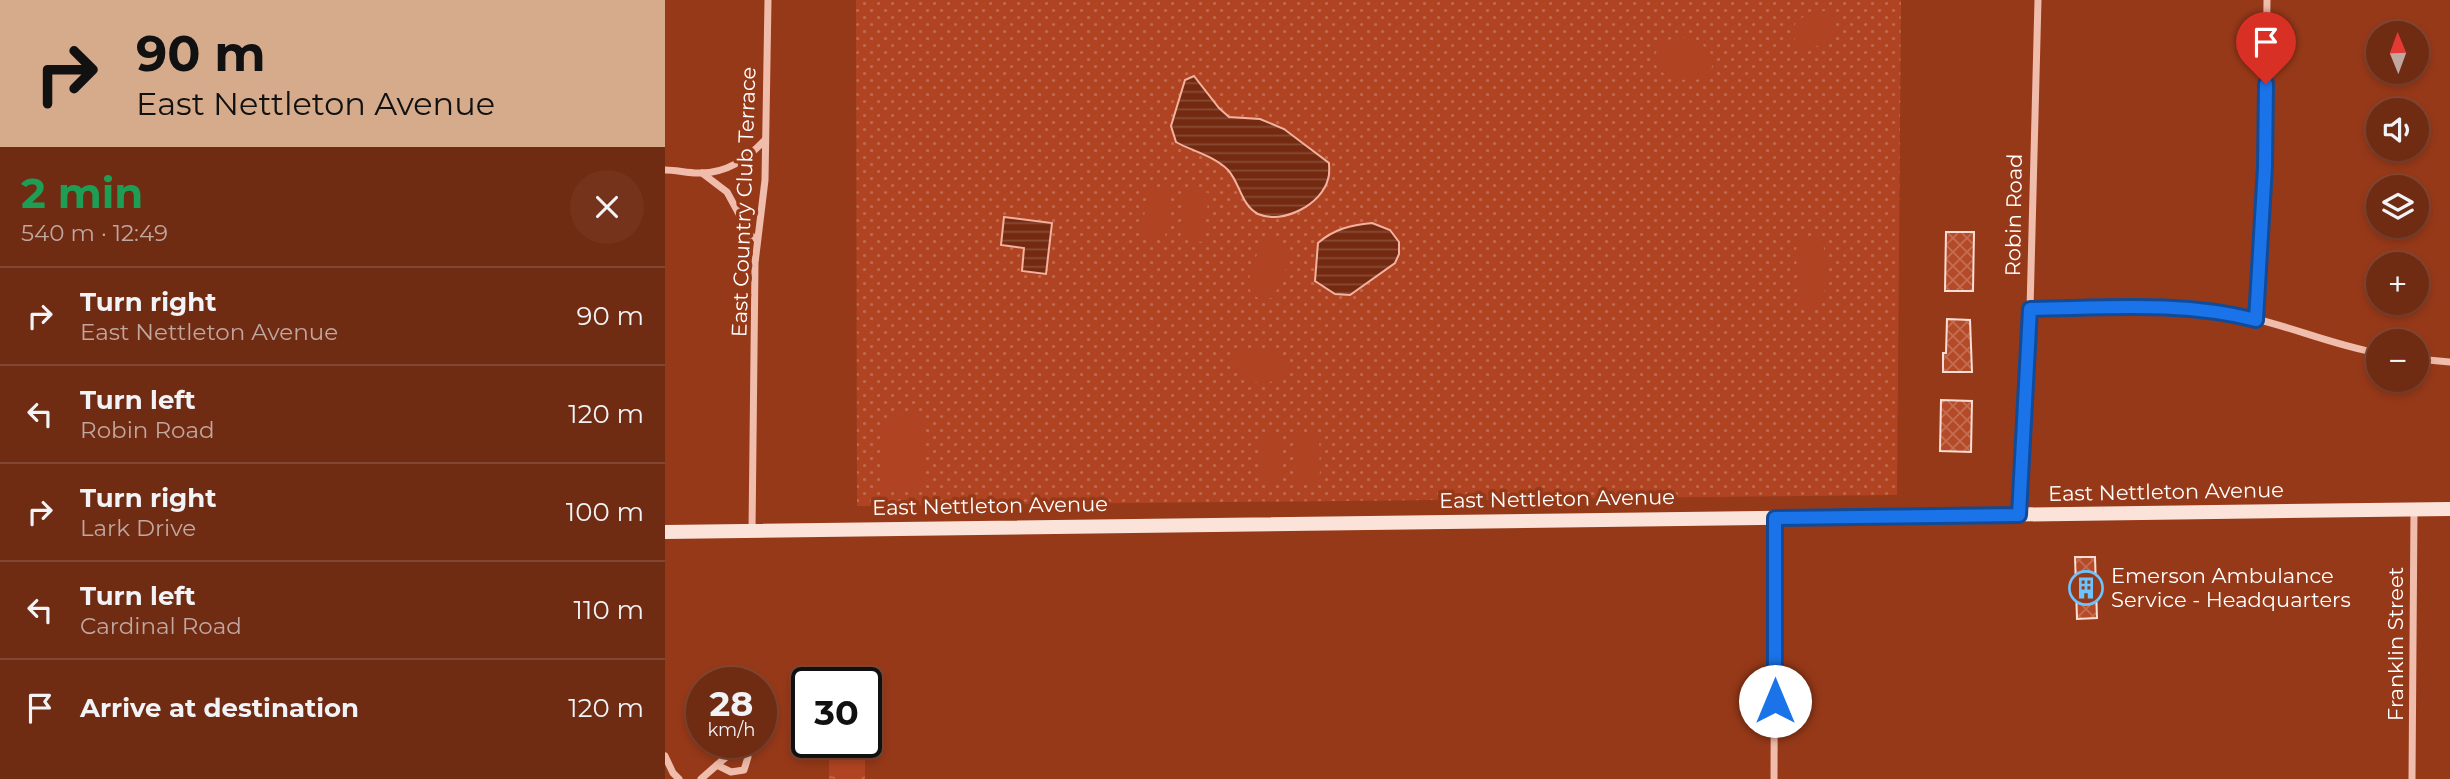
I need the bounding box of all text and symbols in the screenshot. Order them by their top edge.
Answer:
pin [2236,12.0,2296,84]
north arrow [2366,21,2429,84]
map controls [2366,21,2429,392]
icon: arrive [2247,23,2285,61]
text: 90 m [136,24,266,83]
icon: right [21,28,112,119]
street label: East Country Club Terrace [726,66,761,338]
text: East Nettleton Avenue [136,84,495,123]
button: sound [2366,98,2429,161]
street label: Robin Road [2000,153,2027,277]
text: 2 min [21,167,143,219]
button: close [570,170,644,244]
button: layers [2366,175,2429,238]
text: 540 m · 12:49 [21,219,168,247]
button: + [2366,252,2429,315]
text: Turn right [80,286,216,318]
icon: right [21,297,59,335]
text: 90 m [577,300,644,332]
text: East Nettleton Avenue [80,318,338,346]
button: − [2366,329,2429,392]
text: Turn left [80,384,196,416]
icon: left [21,395,59,433]
text: 120 m [568,398,644,430]
text: Robin Road [80,416,215,444]
street label: East Nettleton Avenue [2048,477,2284,506]
text: Turn right [80,482,216,514]
street label: East Nettleton Avenue [1439,484,1675,513]
street label: East Nettleton Avenue [872,491,1108,520]
icon: right [21,493,59,531]
text: 100 m [566,496,644,528]
text: Lark Drive [80,514,196,542]
place label: Emerson Ambulance Service - Headquarters [2111,563,2351,612]
street label: Franklin Street [2383,567,2408,721]
building icon: Emerson Ambulance Service - Headquarters [2067,569,2105,607]
text: Turn left [80,580,196,612]
icon: left [21,591,59,629]
text: 110 m [574,594,644,626]
text: Cardinal Road [80,612,242,640]
position arrow [1738,664,1812,738]
speed limit sign: 30 [791,667,882,758]
text: 28 [710,682,753,725]
icon: arrive [21,689,59,727]
text: Arrive at destination [80,692,359,724]
text: 120 m [568,692,644,724]
text: km/h [707,719,756,741]

